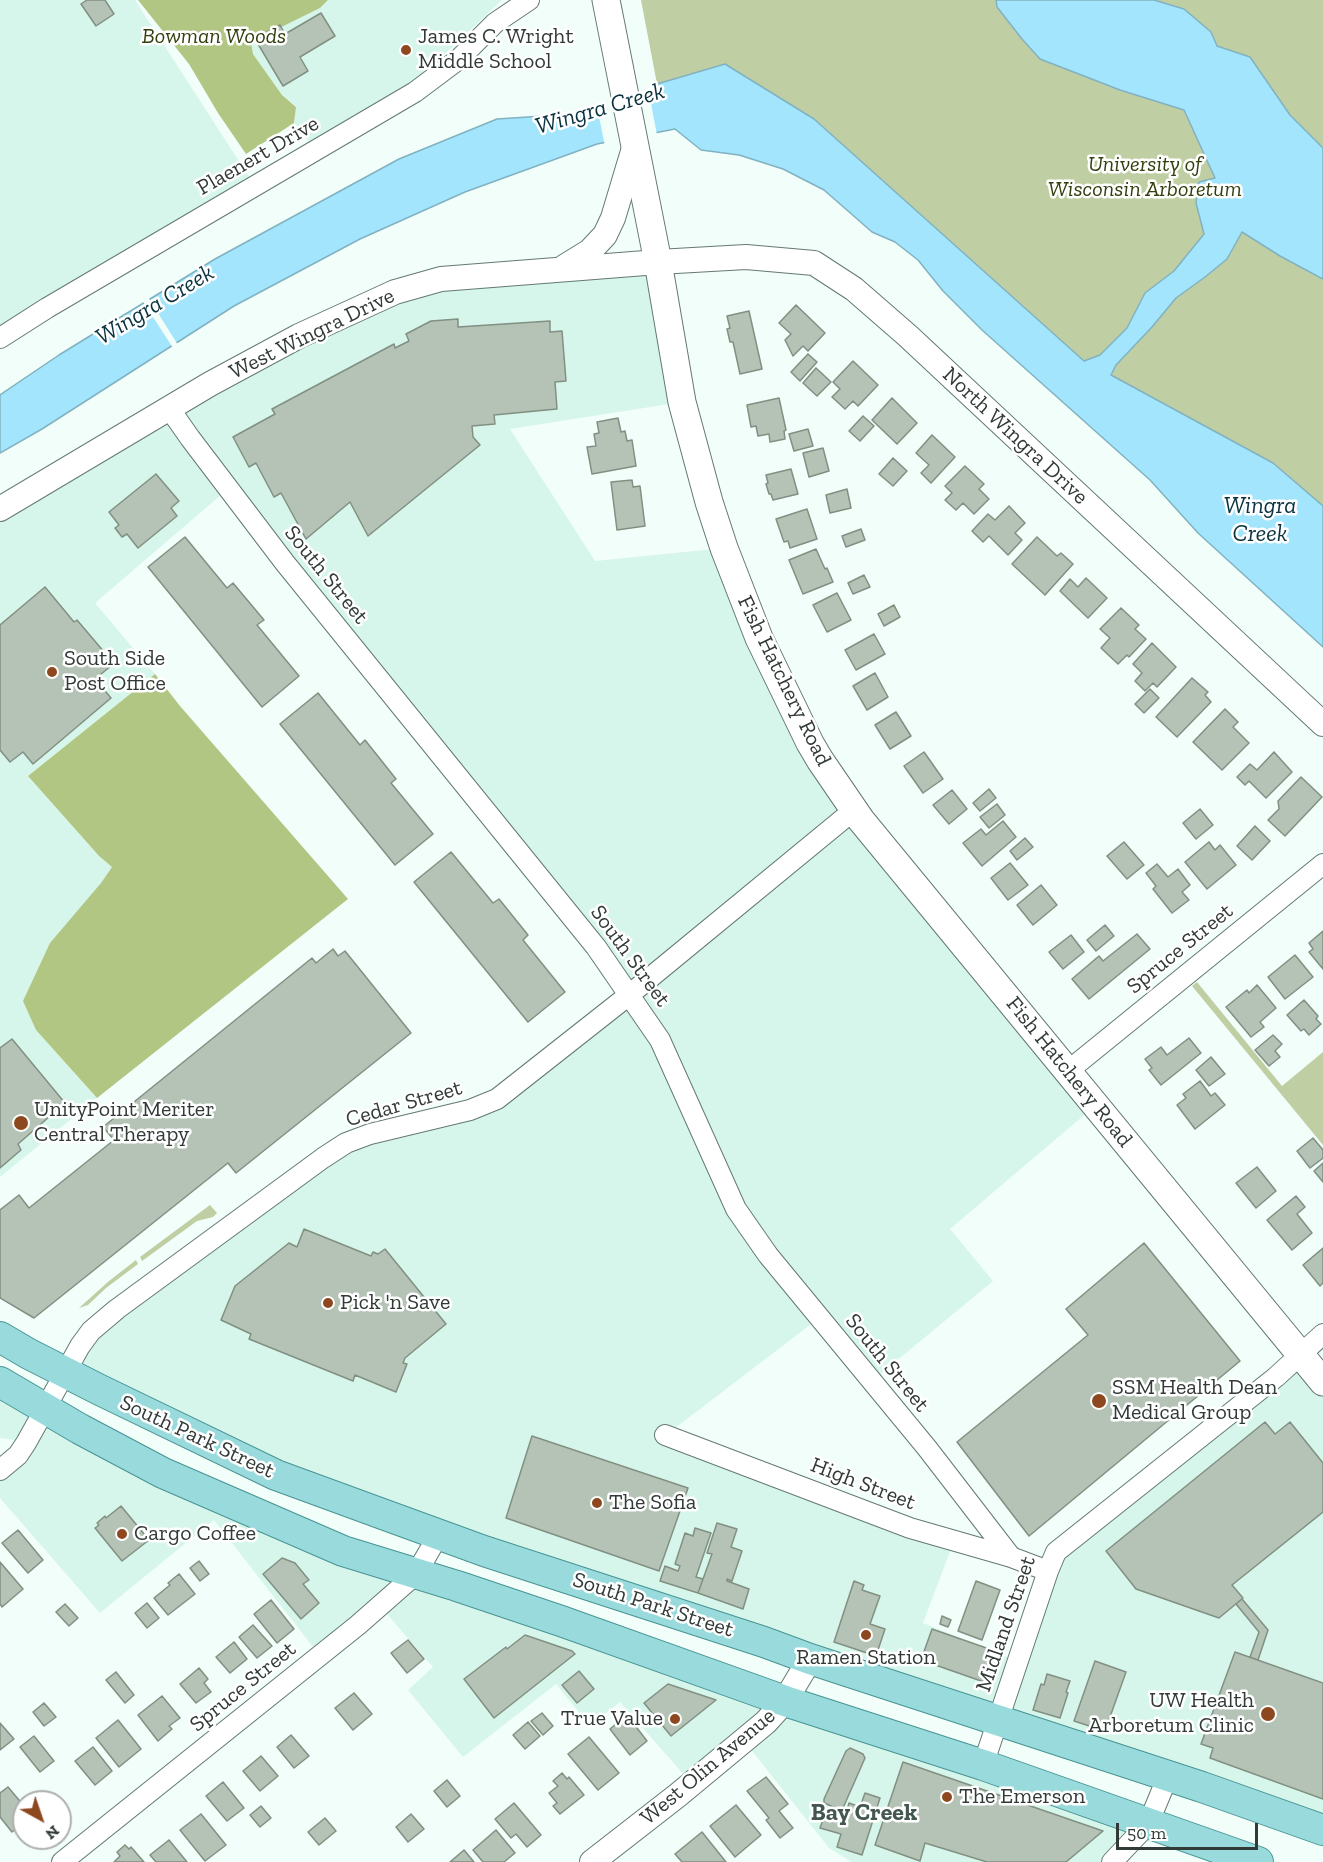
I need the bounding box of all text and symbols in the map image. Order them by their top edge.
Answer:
park label: Bowman Woods [142,24,286,50]
place label: James C. Wright Middle School [418,24,574,76]
marker: James C. Wright Middle School [399,43,413,57]
water label: Wingra Creek [532,77,668,141]
street label: Plaenert Drive [192,110,324,202]
park label: University of Wisconsin Arboretum [1048,152,1242,204]
water label: Wingra Creek [91,258,219,352]
street label: West Wingra Drive [225,283,399,385]
street label: North Wingra Drive [937,362,1093,510]
water label: Wingra Creek [1224,492,1296,548]
street label: South Street [278,521,374,629]
street label: Fish Hatchery Road [731,592,837,770]
place label: South Side Post Office [64,646,166,698]
marker: South Side Post Office [45,665,59,679]
street label: Spruce Street [1122,898,1238,1000]
street label: South Street [584,900,676,1012]
street label: Fish Hatchery Road [1000,991,1138,1153]
street label: Cedar Street [343,1075,465,1133]
place label: UnityPoint Meriter Central Therapy [34,1097,214,1148]
marker: UnityPoint Meriter Central Therapy [12,1114,30,1132]
place label: Pick 'n Save [340,1290,450,1316]
marker: Pick 'n Save [321,1296,335,1310]
street label: South Street [839,1309,935,1417]
place label: SSM Health Dean Medical Group [1112,1375,1277,1426]
street label: South Park Street [116,1390,278,1484]
marker: SSM Health Dean Medical Group [1090,1392,1108,1410]
street label: High Street [807,1452,919,1516]
place label: The Sofia [609,1490,696,1516]
marker: The Sofia [590,1496,604,1510]
place label: Cargo Coffee [134,1521,256,1547]
marker: Cargo Coffee [115,1527,129,1541]
street label: Midland Street [970,1553,1042,1695]
street label: South Park Street [569,1567,737,1643]
marker: Ramen Station [859,1628,873,1642]
street label: Spruce Street [185,1636,301,1738]
place label: Ramen Station [796,1645,936,1671]
place label: UW Health Arboretum Clinic [1088,1688,1254,1740]
street label: West Olin Avenue [635,1703,781,1831]
marker: UW Health Arboretum Clinic [1259,1705,1277,1723]
place label: True Value [561,1706,663,1732]
marker: True Value [668,1712,682,1726]
place label: The Emerson [959,1784,1085,1810]
north arrow [12,1790,72,1850]
marker: The Emerson [940,1790,954,1804]
district label: Bay Creek [811,1799,917,1827]
scale bar [1119,1811,1262,1849]
text: N [42,1821,63,1844]
text: 50 m [1127,1822,1166,1844]

